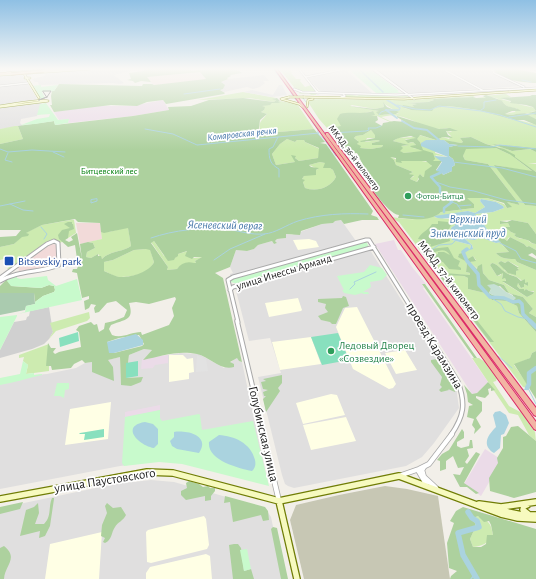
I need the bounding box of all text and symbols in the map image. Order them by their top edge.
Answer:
street label: МКАД, 36-й километр [327,124,382,193]
water label: Комаровская речка [207,125,277,144]
park label: Битцевский лес [81,167,138,176]
marker: Фотон-Битца [403,191,413,201]
place label: Фотон-Битца [416,192,464,201]
water label: Верхний Знаменский пруд [430,213,506,240]
water label: Ясеневский овраг [187,218,263,233]
street label: МКАД, 37-й километр [416,238,483,322]
street label: улица Инессы Арманд [234,252,333,292]
marker: Bitsevskiy park [3,255,15,267]
place label: Bitsevskiy park [18,256,81,267]
street label: проезд Карамзина [403,301,465,391]
place label: Ледовый Дворец «Созвездие» [339,340,415,364]
marker: Ледовый Дворец «Созвездие» [326,346,336,356]
street label: Голубинская улица [246,385,280,483]
street label: улица Паустовского [53,467,156,496]

